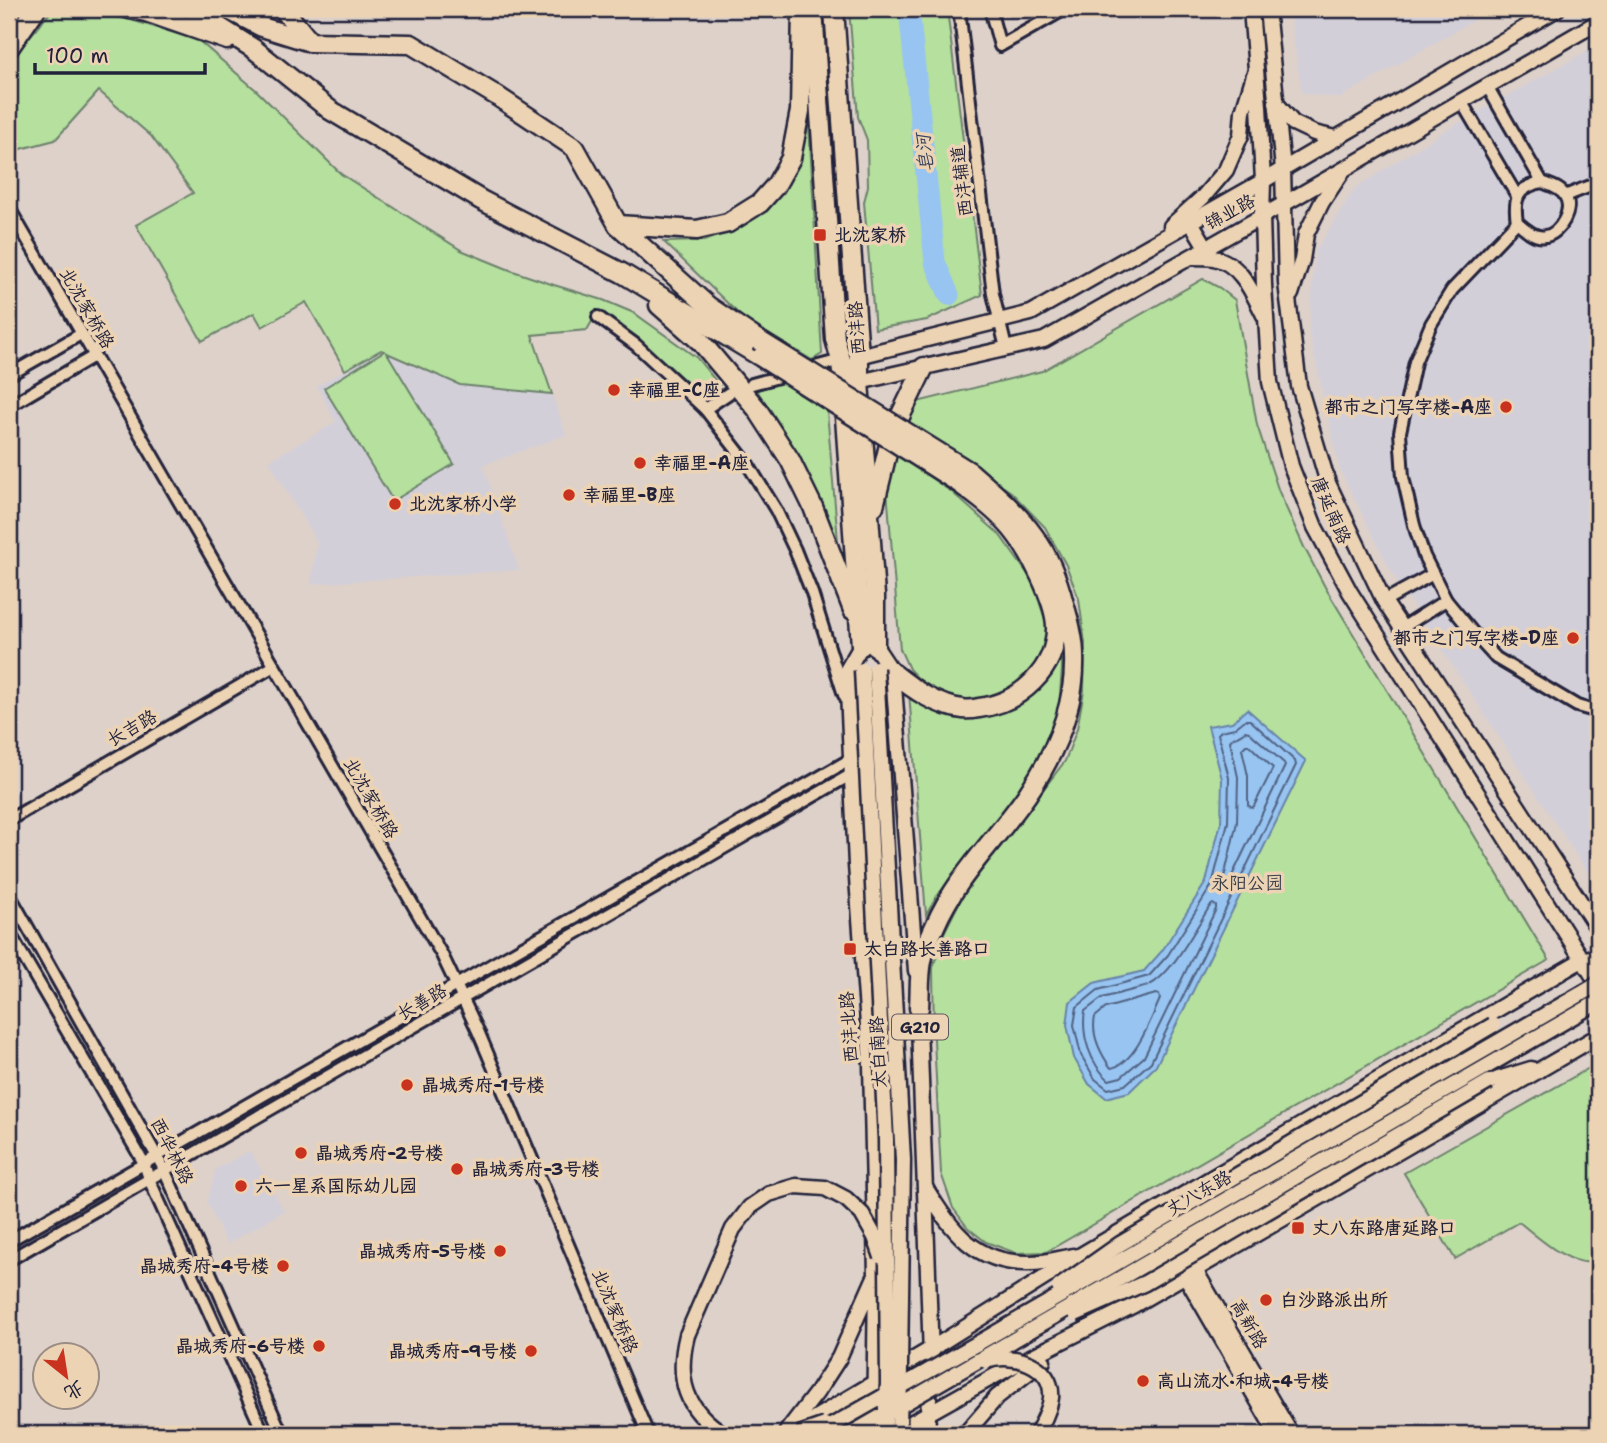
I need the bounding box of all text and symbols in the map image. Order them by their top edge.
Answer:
scale bar [35,32,205,76]
text: 100 m [46,42,109,70]
water label: 皂河 [910,130,939,173]
street label: 西沣辅道 [946,144,978,218]
street label: 锦业路 [1201,188,1259,236]
place label: 北沈家桥 [834,223,906,247]
marker: 北沈家桥 [812,227,828,243]
street label: 北沈家桥路 [54,263,120,353]
street label: 西沣路 [843,300,871,356]
place label: 幸福里-C座 [628,378,720,402]
marker: 幸福里-C座 [606,382,622,398]
place label: 都市之门写字楼-A座 [1325,395,1492,419]
marker: 都市之门写字楼-A座 [1498,399,1514,415]
place label: 幸福里-A座 [654,451,749,475]
marker: 幸福里-A座 [632,455,648,471]
street label: 唐延南路 [1305,472,1357,548]
place label: 幸福里-B座 [583,483,676,507]
marker: 幸福里-B座 [561,487,577,503]
place label: 北沈家桥小学 [409,492,517,516]
marker: 北沈家桥小学 [387,496,403,512]
place label: 都市之门写字楼-D座 [1393,626,1559,650]
marker: 都市之门写字楼-D座 [1565,630,1581,646]
street label: 长吉路 [103,704,161,752]
street label: 北沈家桥路 [338,753,404,843]
park label: 永阳公园 [1211,871,1283,895]
place label: 太白路长善路口 [864,937,990,961]
marker: 太白路长善路口 [842,941,858,957]
street label: 长善路 [393,978,451,1026]
street label: 西沣北路 [835,990,863,1064]
street label: 太白南路 [864,1015,892,1089]
road number: G210 [892,1015,948,1040]
place label: 晶城秀府-1号楼 [421,1073,544,1097]
marker: 晶城秀府-1号楼 [399,1077,415,1093]
street label: 西华林路 [145,1113,199,1189]
place label: 晶城秀府-2号楼 [315,1141,443,1165]
marker: 晶城秀府-2号楼 [293,1145,309,1161]
place label: 晶城秀府-3号楼 [471,1157,599,1181]
marker: 晶城秀府-3号楼 [449,1161,465,1177]
street label: 丈八东路 [1162,1165,1236,1221]
place label: 六一星系国际幼儿园 [255,1174,417,1198]
marker: 六一星系国际幼儿园 [233,1178,249,1194]
place label: 丈八东路唐延路口 [1312,1216,1456,1240]
marker: 丈八东路唐延路口 [1290,1220,1306,1236]
place label: 晶城秀府-5号楼 [359,1239,486,1263]
marker: 晶城秀府-5号楼 [492,1243,508,1259]
place label: 晶城秀府-4号楼 [139,1254,269,1278]
marker: 晶城秀府-4号楼 [275,1258,291,1274]
street label: 北沈家桥路 [586,1265,644,1357]
place label: 白沙路派出所 [1280,1288,1388,1312]
marker: 白沙路派出所 [1258,1292,1274,1308]
street label: 高新路 [1225,1295,1273,1353]
place label: 晶城秀府-6号楼 [175,1334,305,1358]
marker: 晶城秀府-6号楼 [311,1338,327,1354]
place label: 晶城秀府-9号楼 [388,1339,517,1363]
north arrow [32,1342,102,1412]
marker: 晶城秀府-9号楼 [523,1343,539,1359]
place label: 高山流水·和城-4号楼 [1157,1369,1329,1393]
marker: 高山流水·和城-4号楼 [1135,1373,1151,1389]
text: 北 [60,1375,89,1406]

